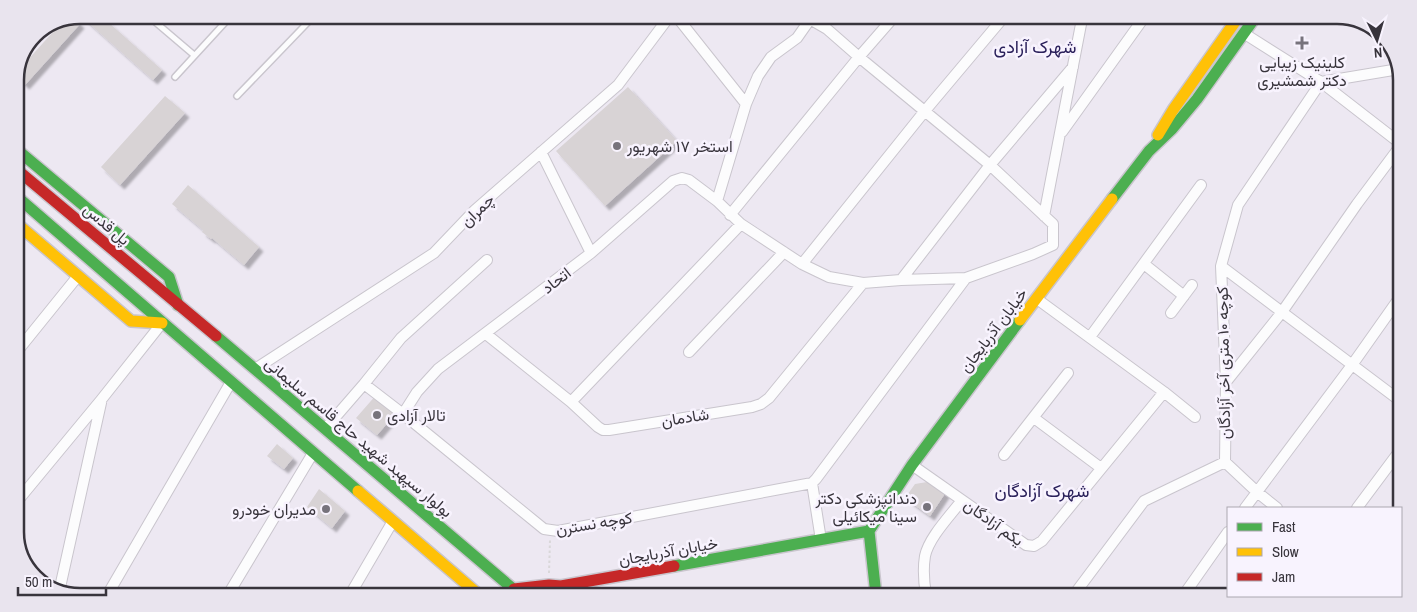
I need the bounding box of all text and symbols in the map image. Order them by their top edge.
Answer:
north arrow [1352,15,1402,65]
district label: شهرک آزادی [994,34,1076,59]
marker: کلینیک زیبایی دکتر شمشیری [1295,36,1309,50]
text: N [1373,44,1383,62]
place label: کلینیک زیبایی دکتر شمشیری [1257,51,1347,91]
place label: استخر ١٧ شهریور [626,135,733,157]
marker: استخر ١٧ شهریور [611,140,623,152]
street label: چمران [455,188,500,232]
street label: پل قدس [78,198,135,251]
street label: اتحاد [537,262,575,298]
street label: خیابان آذربایجان [954,283,1032,377]
street label: کوچه ۱۰ متری آخر آزادگان [1211,286,1236,440]
street label: بولوار سپهبد شهید حاج قاسم سلیمانی [260,352,458,523]
street label: شادمان [660,402,710,432]
place label: تالار آزادی [387,404,445,426]
marker: تالار آزادی [371,409,383,421]
district label: شهرک آزادگان [995,478,1089,503]
place label: دندانپزشکی دکتر سینا میکائیلی [814,487,917,527]
street label: یکم آزادگان [960,493,1028,551]
place label: مدیران خودرو [232,498,316,520]
marker: دندانپزشکی دکتر سینا میکائیلی [921,501,933,513]
marker: مدیران خودرو [320,503,332,515]
street label: کوچه نسترن [554,506,634,541]
legend [1227,507,1402,597]
text: Fast [1272,516,1296,537]
street label: خیابان آذربایجان [617,531,720,571]
text: Slow [1272,541,1299,562]
scale bar [18,564,105,596]
text: Jam [1272,566,1295,587]
text: 50 m [25,571,52,592]

